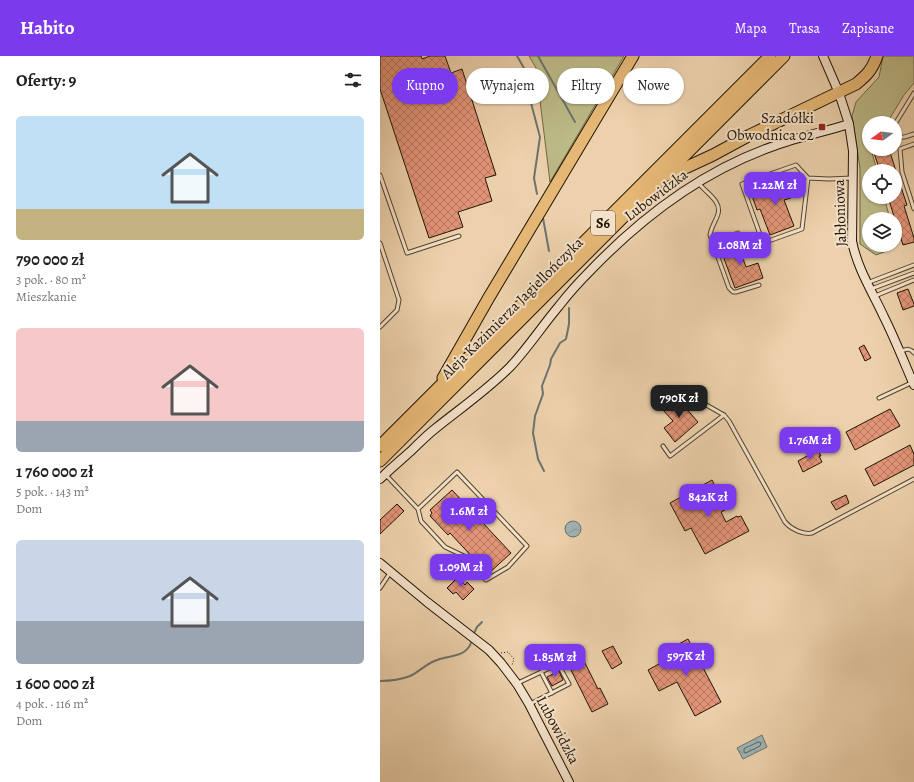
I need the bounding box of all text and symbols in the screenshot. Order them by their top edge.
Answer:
text: Habito [20,15,74,41]
text: Mapa [735,19,767,38]
text: Trasa [789,19,820,38]
text: Zapisane [842,19,894,38]
chip: Kupno [392,68,458,104]
chip: Wynajem [466,68,549,104]
chip: Filtry [557,68,615,104]
chip: Nowe [623,68,684,104]
text: Oferty: 9 [16,69,76,92]
icon: filters [342,69,364,91]
place label: Szadółki Obwodnica 02 [727,108,814,145]
north arrow [862,116,902,156]
map controls [862,116,902,252]
marker: Szadółki Obwodnica 02 [817,122,827,132]
icon: home [154,142,226,214]
button: locate [862,164,902,204]
street label: Lubowidzka [620,165,692,225]
pin: 1.22M zł [734,172,816,206]
text: 1.22M zł [753,176,797,193]
street label: Jabłoniowa [829,179,851,247]
road number: S6 [591,211,615,235]
button: layers [862,212,902,252]
pin: 1.08M zł [699,232,781,266]
street label: Aleja Kazimierza Jagiellończyka [436,233,587,384]
text: 1.08M zł [718,236,762,253]
text: 790 000 zł [16,248,84,271]
text: 3 pok. · 80 m² [16,271,86,288]
text: Mieszkanie [16,288,76,305]
icon: home [154,354,226,426]
pin: 790K zł [642,385,716,419]
text: 790K zł [660,389,698,406]
pin: 1.76M zł [769,427,851,461]
text: 1.76M zł [789,431,831,448]
text: 1 760 000 zł [16,460,93,483]
text: 5 pok. · 143 m² [16,483,89,500]
pin: 842K zł [671,484,745,518]
text: 842K zł [688,488,728,505]
pin: 1.6M zł [432,498,506,532]
text: Dom [16,500,42,517]
text: 1.6M zł [450,502,488,519]
pin: 1.09M zł [420,554,502,588]
text: 1.09M zł [439,558,483,575]
icon: home [154,566,226,638]
pin: 597K zł [649,643,723,677]
pin: 1.85M zł [514,644,596,678]
text: 597K zł [667,647,705,664]
text: 1.85M zł [533,648,577,665]
text: 1 600 000 zł [16,672,95,695]
street label: Lubowidzka [532,692,584,768]
text: 4 pok. · 116 m² [16,695,88,712]
text: Dom [16,712,42,729]

